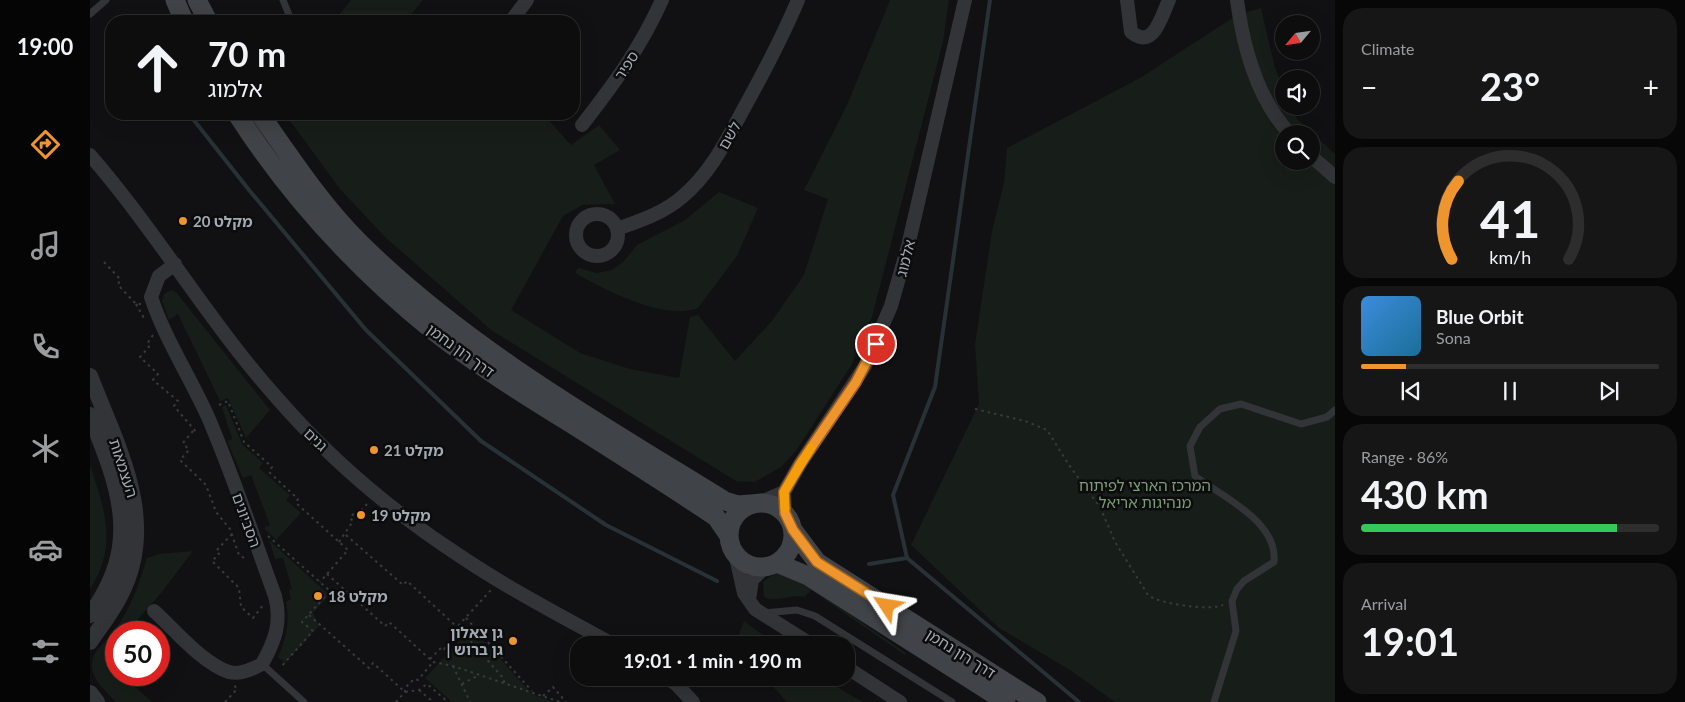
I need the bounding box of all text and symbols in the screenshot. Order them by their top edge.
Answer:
north arrow [1275,15,1320,60]
map controls [1275,15,1320,170]
text: 70 m [208,32,286,74]
text: 19:00 [17,33,73,60]
icon: ahead [125,35,190,100]
text: Climate [1361,39,1414,58]
street label: ספיר [610,47,642,83]
text: 23° [1480,63,1540,109]
button: sound [1275,70,1320,115]
text: − [1361,70,1377,104]
text: + [1643,70,1659,104]
text: אלמוג [208,75,263,102]
street label: לשם [714,118,744,152]
button: search [1275,125,1320,170]
icon: directions [28,127,63,162]
text: 41 [1480,187,1540,249]
place label: מקלט 20 [193,212,253,230]
marker: מקלט 20 [177,215,189,227]
icon: music [28,228,63,263]
street label: אלמוג [892,238,918,278]
text: km/h [1489,246,1531,268]
text: Blue Orbit [1436,305,1524,328]
street label: דרך רון נחמן [424,320,498,380]
pin [855,323,897,365]
text: Sona [1436,328,1471,347]
icon: phone [28,329,63,364]
icon: arrive [862,330,890,358]
icon: previous [1397,377,1425,405]
icon: pause [1496,377,1524,405]
icon: next [1595,377,1623,405]
street label: גנים [301,424,332,455]
icon: climate [28,431,63,466]
street label: העצמאות [106,436,142,500]
place label: מקלט 21 [384,441,444,459]
marker: מקלט 21 [368,444,380,456]
text: Range · 86% [1361,447,1448,466]
text: 430 km [1361,471,1489,517]
park label: המרכז הארצי לפיתוח מנהיגות אריאל [1079,476,1211,511]
street label: הסביונים [229,490,265,550]
place label: מקלט 19 [371,506,431,524]
marker: מקלט 19 [355,509,367,521]
icon: car [28,532,63,567]
position arrow [860,579,912,631]
place label: מקלט 18 [328,587,388,605]
marker: מקלט 18 [312,590,324,602]
text: Arrival [1361,594,1407,613]
text: 19:01 [1361,618,1459,664]
speed limit sign: 50 [105,621,170,686]
place label: גן צאלון | גן ברוש [447,623,503,658]
street label: דרך רון נחמן [923,624,999,682]
icon: filters [28,634,63,669]
marker: גן צאלון | גן ברוש [507,635,519,647]
text: 19:01 · 1 min · 190 m [623,649,802,672]

